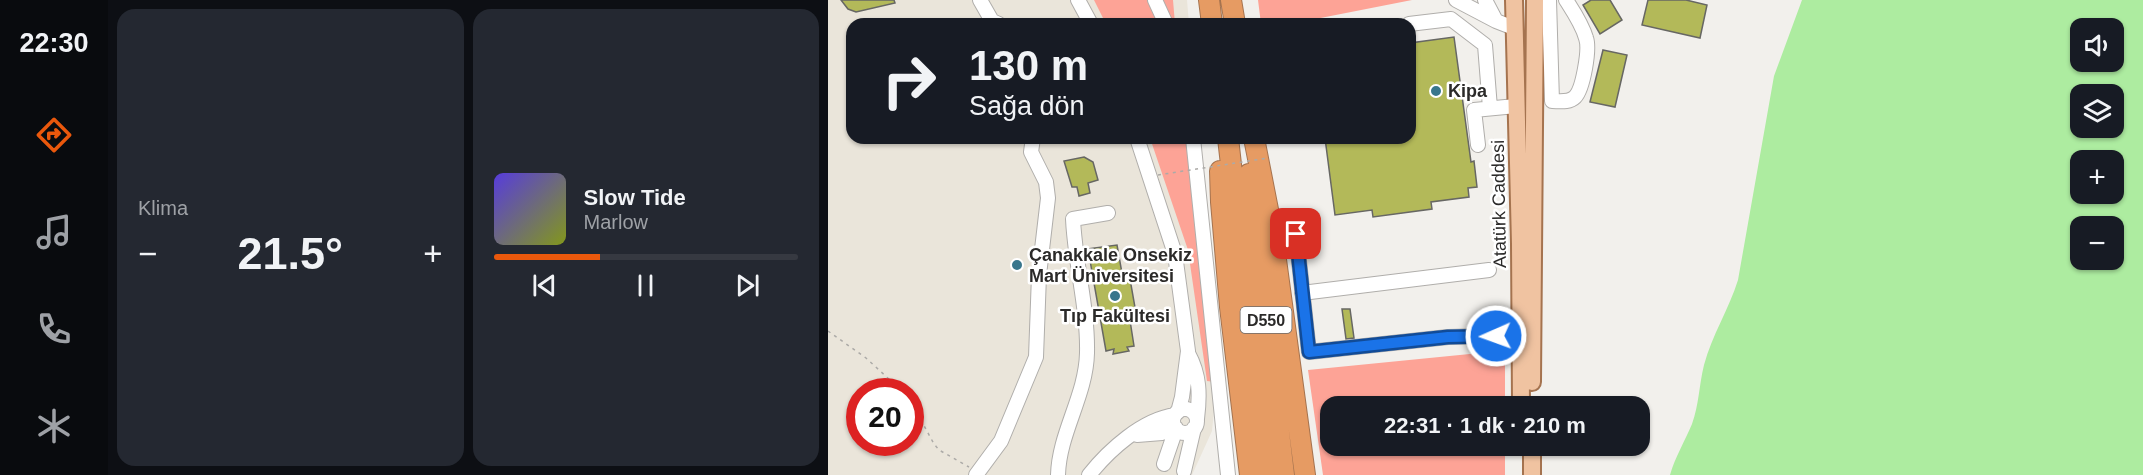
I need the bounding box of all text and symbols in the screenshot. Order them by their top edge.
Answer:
map controls [2070,18,2124,270]
button: sound [2070,18,2124,72]
text: 22:30 [19,28,89,58]
icon: right [870,42,948,120]
text: 130 m [969,42,1088,89]
place label: Kipa [1448,81,1488,101]
marker: Kipa [1429,84,1443,98]
button: layers [2070,84,2124,138]
text: Sağa dön [969,91,1085,121]
icon: directions [33,114,75,156]
street label: Atatürk Caddesi [1488,140,1510,268]
button: + [2070,150,2124,204]
text: Slow Tide [584,185,686,210]
text: Klima [138,197,188,219]
pin [1270,208,1321,259]
icon: music [33,211,75,253]
text: Marlow [584,211,648,233]
button: − [2070,216,2124,270]
icon: arrive [1279,217,1312,250]
text: 21.5° [237,228,343,279]
text: − [138,235,157,272]
text: + [423,235,443,272]
place label: Çanakkale Onsekiz Mart Üniversitesi [1029,245,1192,286]
marker: Çanakkale Onsekiz Mart Üniversitesi [1010,258,1024,272]
icon: previous [528,269,561,302]
icon: pause [629,269,662,302]
icon: next [731,269,764,302]
marker: Tıp Fakültesi [1108,289,1122,303]
position arrow [1464,304,1528,368]
place label: Tıp Fakültesi [1060,306,1170,326]
road number: D550 [1240,307,1292,333]
icon: phone [33,308,75,350]
speed limit sign: 20 [846,378,924,456]
icon: climate [33,405,75,447]
text: 22:31 · 1 dk · 210 m [1384,413,1586,438]

